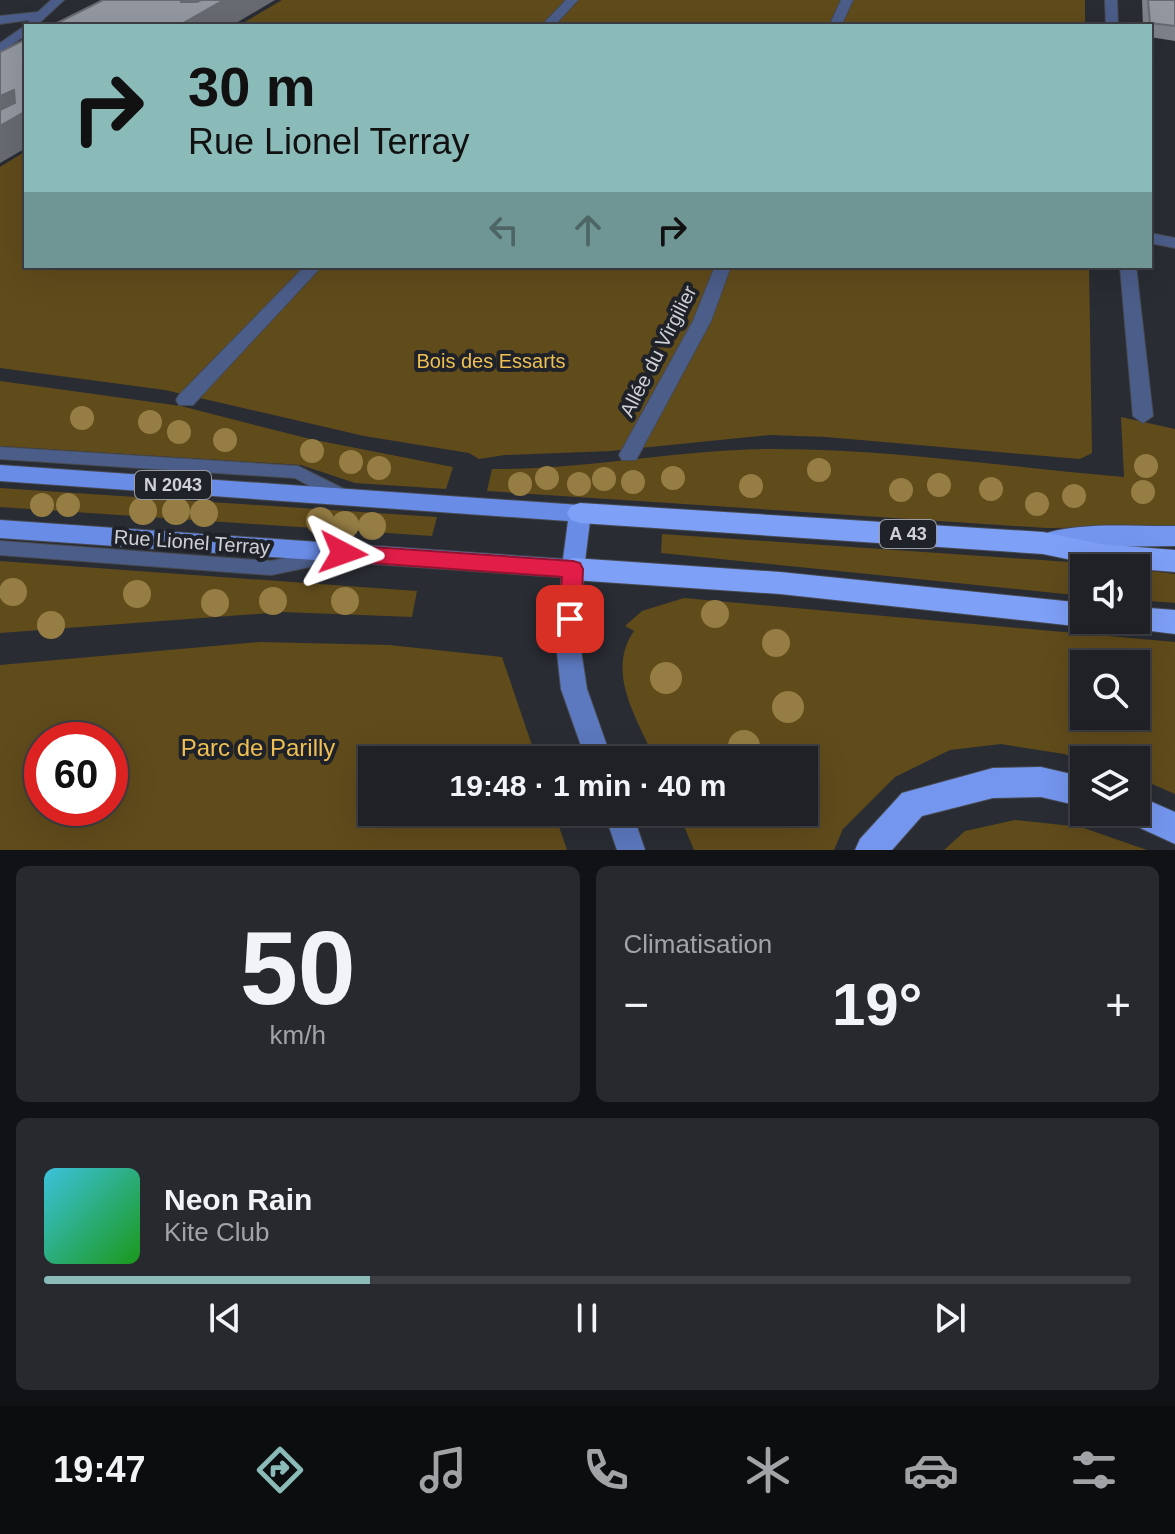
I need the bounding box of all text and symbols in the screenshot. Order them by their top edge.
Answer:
text: 30 m [188,55,316,118]
icon: right [56,56,160,160]
text: Rue Lionel Terray [188,121,470,162]
icon: left [482,208,526,252]
icon: ahead [566,208,610,252]
icon: right [650,208,694,252]
street label: Allée du Virgilier [615,281,701,420]
park label: Bois des Essarts [417,350,565,372]
road number: N 2043 [135,471,211,499]
position arrow [301,511,385,595]
road number: A 43 [880,520,936,548]
street label: Rue Lionel Terray [113,526,271,558]
map controls [1070,554,1150,826]
button: sound [1070,554,1150,634]
pin [536,585,604,653]
icon: arrive [548,597,592,641]
button: search [1070,650,1150,730]
speed limit sign: 60 [24,722,128,826]
park label: Parc de Parilly [181,734,335,761]
button: layers [1070,746,1150,826]
text: 19:48 · 1 min · 40 m [450,769,726,802]
text: 50 [240,910,356,1026]
text: Climatisation [624,929,772,959]
text: 19° [832,971,923,1038]
text: − [624,980,649,1029]
text: + [1105,980,1131,1029]
text: km/h [270,1020,326,1050]
text: Neon Rain [164,1183,312,1216]
text: Kite Club [164,1217,270,1247]
icon: previous [203,1296,247,1340]
icon: pause [565,1296,609,1340]
icon: next [928,1296,972,1340]
icon: directions [252,1442,308,1498]
icon: music [415,1442,471,1498]
icon: phone [578,1442,634,1498]
icon: climate [740,1442,796,1498]
icon: car [903,1442,959,1498]
icon: filters [1066,1442,1122,1498]
text: 19:47 [53,1449,145,1490]

